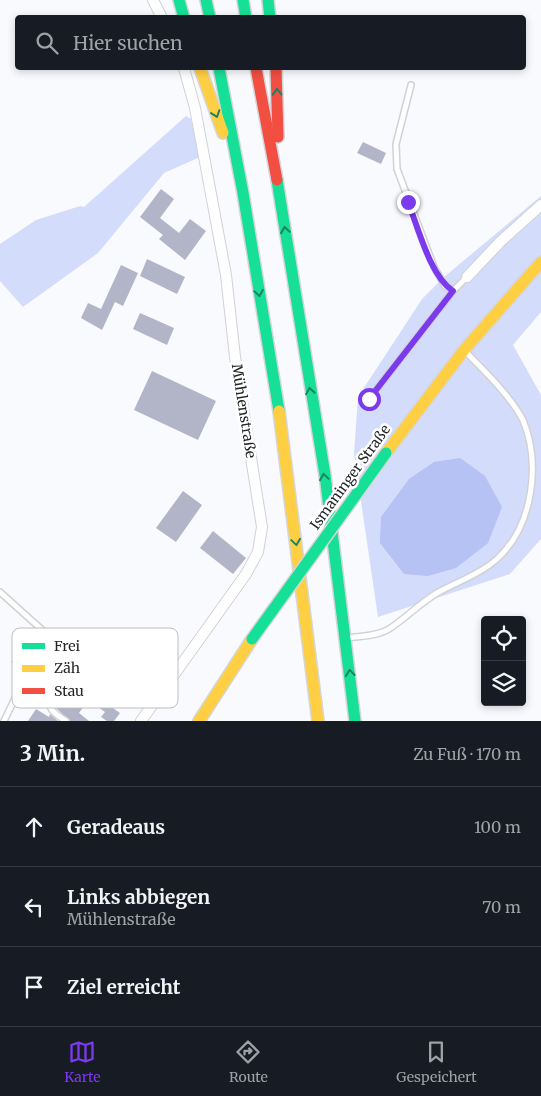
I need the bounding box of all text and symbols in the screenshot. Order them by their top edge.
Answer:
search box [15,15,526,70]
icon: search [33,29,61,57]
text: Hier suchen [73,31,183,55]
one-way arrow [272,88,282,96]
one-way arrow [210,109,220,117]
route end [397,191,420,214]
one-way arrow [281,226,291,234]
one-way arrow [254,288,264,297]
street label: Mühlenstraße [228,363,260,459]
one-way arrow [306,386,316,395]
route start [358,388,381,411]
street label: Ismaninger Straße [306,421,394,533]
one-way arrow [319,472,329,481]
one-way arrow [291,538,301,546]
map controls [481,616,526,706]
button: locate [481,616,526,661]
legend [12,628,178,708]
text: Frei [54,637,80,655]
text: Zäh [54,659,80,677]
button: layers [481,661,526,706]
one-way arrow [345,668,356,676]
text: Stau [54,682,84,700]
text: 3 Min. [20,740,85,767]
text: Zu Fuß · 170 m [413,744,521,764]
icon: ahead [20,813,48,841]
text: Geradeaus [67,815,165,839]
text: 100 m [474,817,521,837]
text: Links abbiegen [67,885,210,909]
icon: left [20,893,48,921]
text: 70 m [482,897,521,917]
text: Mühlenstraße [67,909,176,929]
icon: arrive [20,973,48,1001]
text: Ziel erreicht [67,975,180,999]
tab: Karte [64,1038,101,1086]
tab: Route [229,1038,268,1086]
tab: Gespeichert [396,1038,477,1086]

